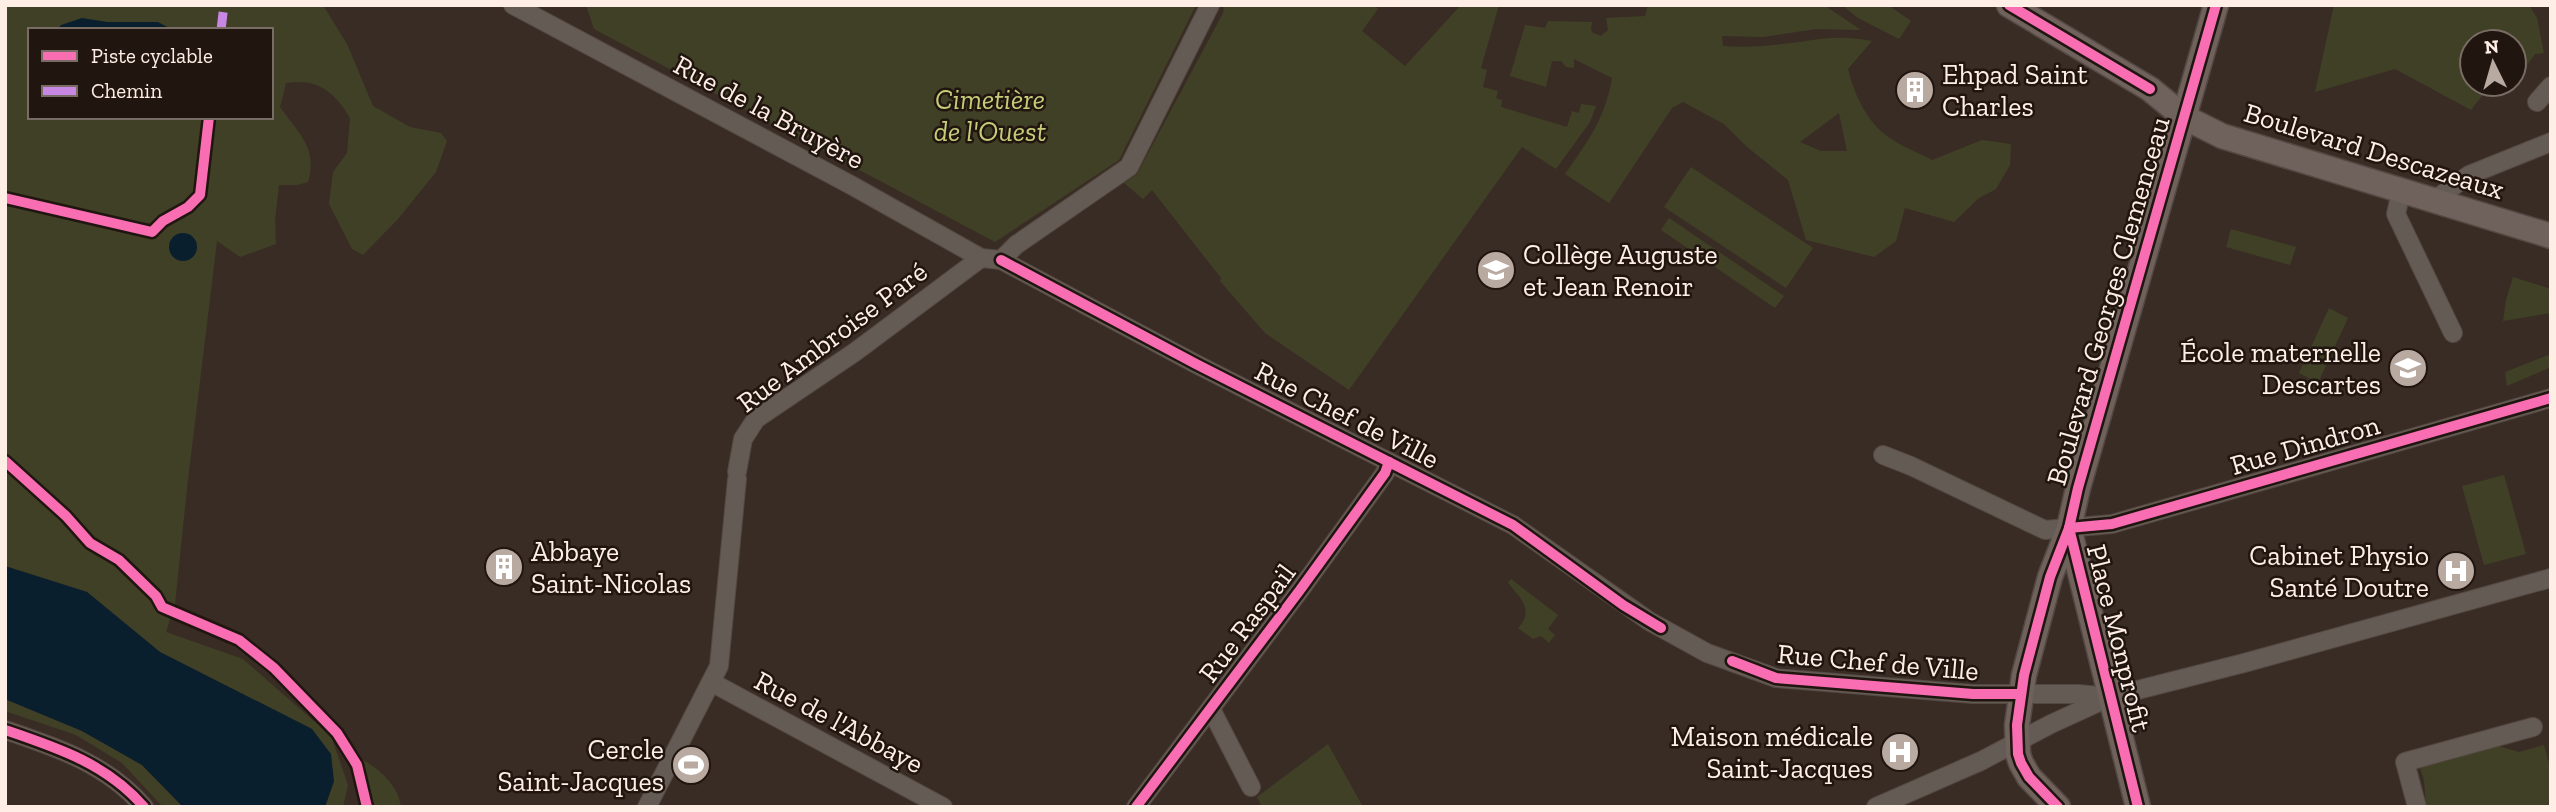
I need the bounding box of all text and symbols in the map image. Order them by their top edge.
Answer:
legend [28,28,273,119]
north arrow [2458,28,2528,98]
text: N [2483,34,2500,59]
text: Piste cyclable [91,43,213,68]
street label: Rue de la Bruyère [668,48,870,176]
place label: Ehpad Saint Charles [1942,58,2088,123]
building icon: Ehpad Saint Charles [1894,69,1936,111]
text: Chemin [91,78,162,103]
park label: Cimetière de l'Ouest [934,83,1047,148]
street label: Boulevard Descazeaux [2240,96,2508,206]
street label: Boulevard Georges Clemenceau [2040,113,2177,489]
place label: Collège Auguste et Jean Renoir [1523,238,1718,303]
school or university icon: Collège Auguste et Jean Renoir [1475,249,1517,291]
street label: Rue Ambroise Paré [731,255,933,419]
place label: École maternelle Descartes [2180,336,2381,401]
school or university icon: École maternelle Descartes [2387,347,2429,389]
street label: Rue Chef de Ville [1249,354,1445,476]
street label: Rue Dindron [2227,408,2383,482]
place label: Abbaye Saint-Nicolas [531,535,691,600]
place label: Cabinet Physio Santé Doutre [2249,539,2429,604]
street label: Place Monprofit [2080,541,2158,736]
building icon: Abbaye Saint-Nicolas [483,546,525,588]
hospital icon: Cabinet Physio Santé Doutre [2435,550,2477,592]
street label: Rue Raspail [1192,557,1302,689]
street label: Rue Chef de Ville [1776,637,1980,687]
street label: Rue de l'Abbaye [749,664,929,780]
place label: Maison médicale Saint-Jacques [1671,720,1873,785]
hospital icon: Maison médicale Saint-Jacques [1879,731,1921,773]
place label: Cercle Saint-Jacques [497,733,664,798]
sports icon: Cercle Saint-Jacques [670,744,712,786]

